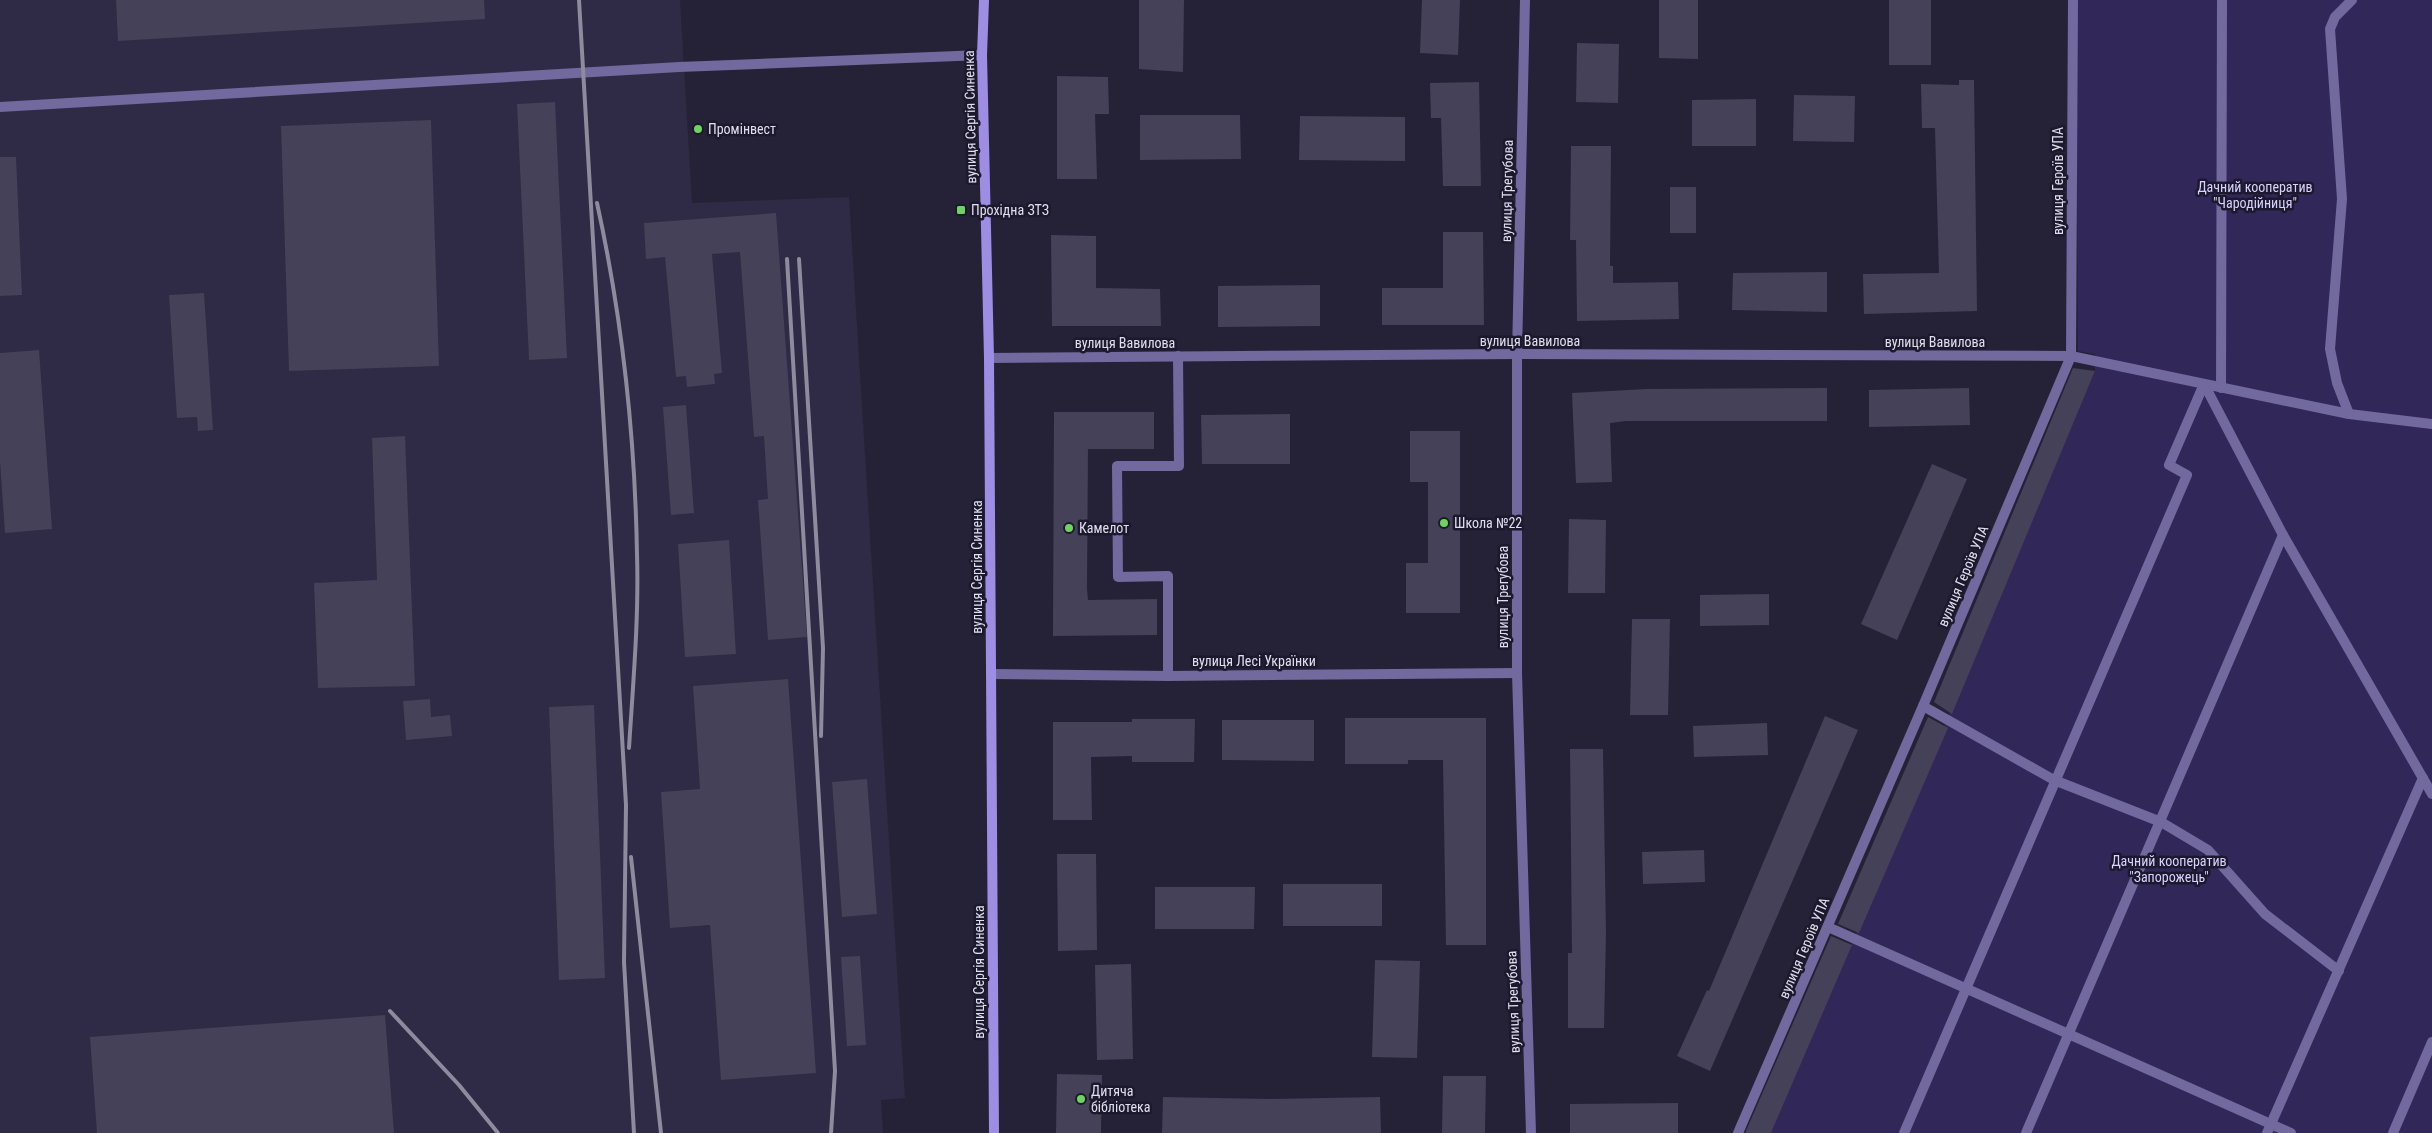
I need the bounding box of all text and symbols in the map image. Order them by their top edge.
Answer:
street label: вулиця Сергія Синенка [961,50,979,184]
place label: Промінвест [708,121,776,137]
marker: Промінвест [692,123,704,135]
street label: вулиця Героїв УПА [2050,127,2066,235]
street label: вулиця Трегубова [1498,140,1516,242]
park label: Дачний кооператив "Чародійниця" [2197,179,2313,211]
place label: Прохідна ЗТЗ [971,202,1049,218]
marker: Прохідна ЗТЗ [955,204,967,216]
street label: вулиця Вавилова [1480,333,1580,349]
street label: вулиця Вавилова [1885,334,1985,350]
street label: вулиця Вавилова [1075,335,1175,351]
street label: вулиця Сергія Синенка [969,500,985,634]
place label: Школа №22 [1454,515,1522,531]
marker: Школа №22 [1438,517,1450,529]
place label: Камелот [1079,520,1129,536]
marker: Камелот [1063,522,1075,534]
street label: вулиця Героїв УПА [1934,523,1992,629]
street label: вулиця Трегубова [1495,546,1511,648]
street label: вулиця Лесі Українки [1192,653,1316,669]
park label: Дачний кооператив "Запорожець" [2111,853,2227,885]
street label: вулиця Героїв УПА [1775,895,1833,1001]
street label: вулиця Сергія Синенка [971,905,987,1039]
street label: вулиця Трегубова [1503,950,1523,1054]
place label: Дитяча бібліотека [1091,1083,1150,1115]
marker: Дитяча бібліотека [1075,1093,1087,1105]

